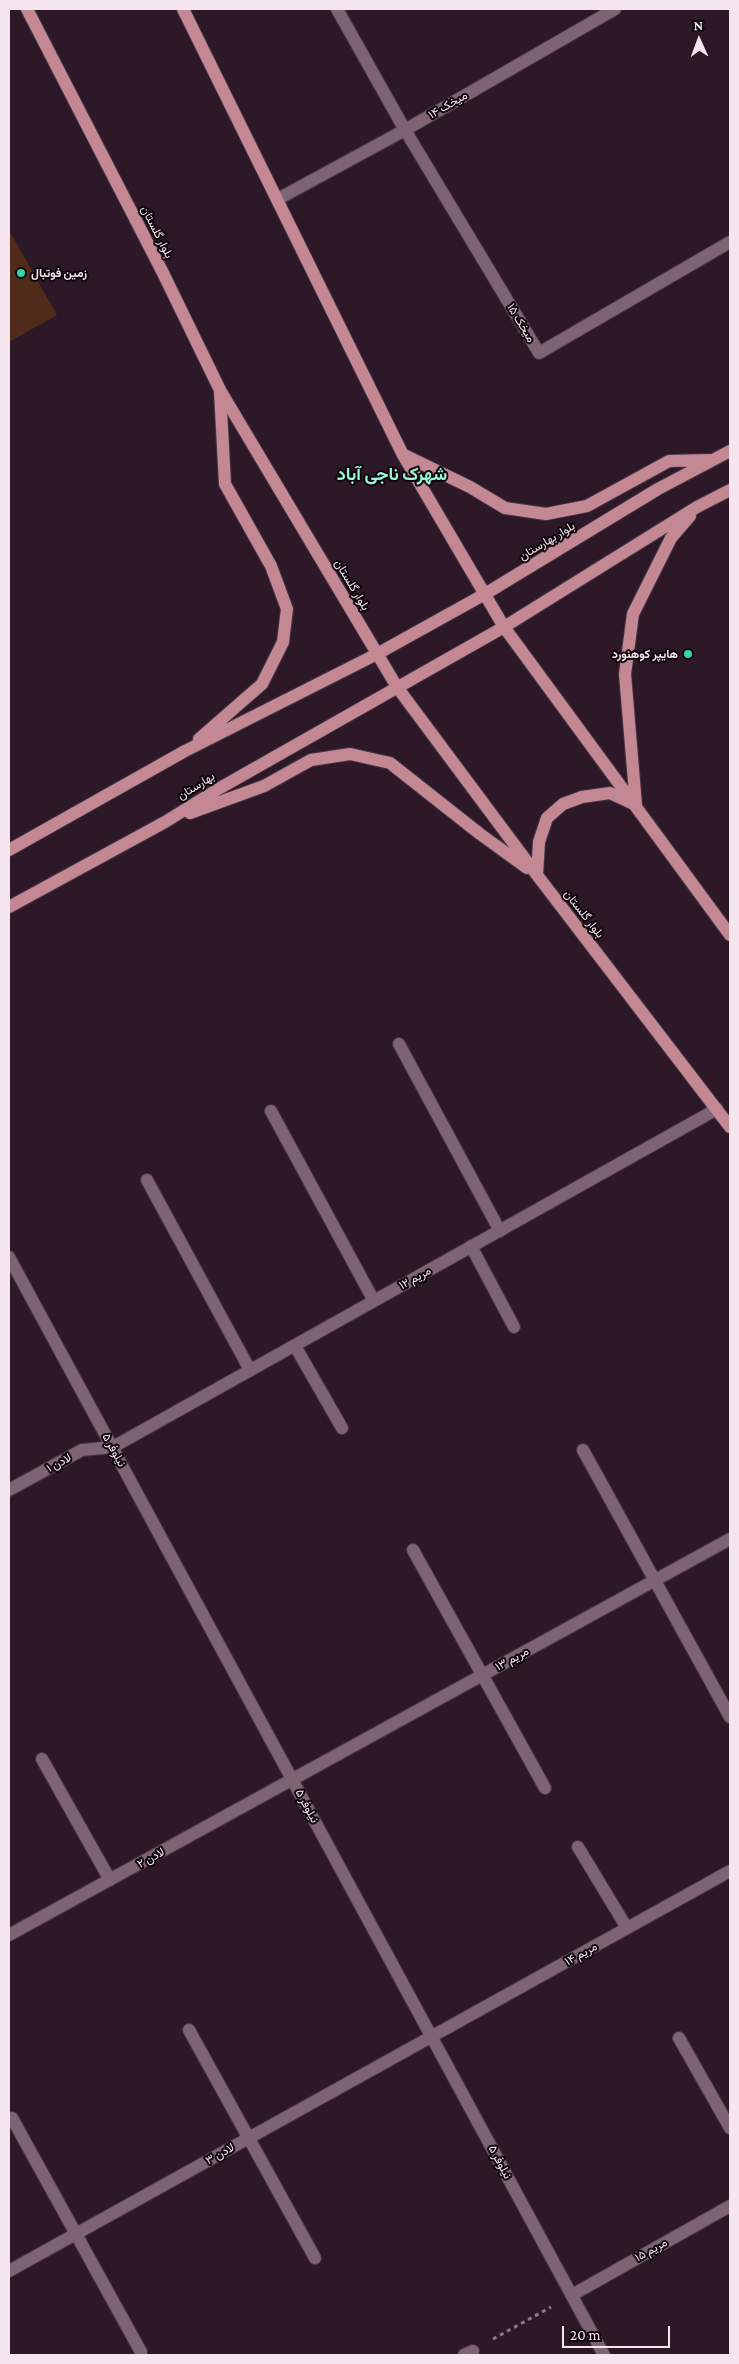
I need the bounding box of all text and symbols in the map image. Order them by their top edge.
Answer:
north arrow [674,15,724,65]
text: N [693,17,704,33]
street label: میخک ۱۴ [426,88,470,122]
street label: بلوار گلستان [138,203,176,261]
place label: زمین فوتبال [31,266,87,280]
marker: زمین فوتبال [15,267,27,279]
street label: میخک ۱۵ [504,301,538,345]
district label: شهرک ناجی آباد [337,463,447,485]
street label: بلوار بهارستان [516,519,578,563]
street label: بلوار گلستان [331,557,373,613]
place label: هایپر کوهنورد [612,647,678,661]
marker: هایپر کوهنورد [682,648,694,660]
street label: بهارستان [175,769,217,803]
street label: بلوار گلستان [561,887,607,941]
street label: مریم ۱۲ [396,1263,434,1293]
street label: نیلوفر ۵ [99,1431,129,1469]
street label: لادن ۱ [44,1450,74,1476]
street label: مریم ۱۳ [493,1644,531,1674]
street label: نیلوفر ۵ [292,1787,322,1825]
street label: لادن ۲ [135,1845,167,1871]
street label: مریم ۱۴ [562,1939,600,1969]
street label: لادن ۳ [203,2140,237,2168]
street label: نیلوفر ۵ [485,2143,515,2181]
street label: مریم ۱۵ [632,2235,670,2265]
scale bar [564,2316,672,2348]
text: 20 m [570,2327,601,2343]

